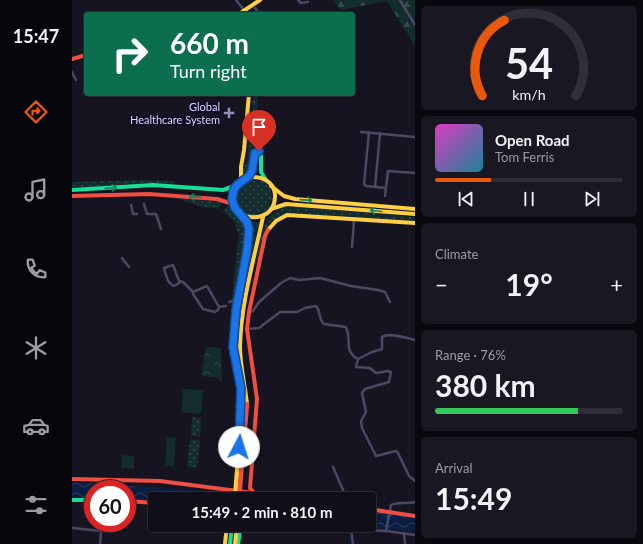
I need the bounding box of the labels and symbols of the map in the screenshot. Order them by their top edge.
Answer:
place label: Global Healthcare System [130,100,220,126]
marker: Global Healthcare System [223,107,235,119]
pin [242,110,276,151]
one-way arrow [104,184,117,191]
one-way arrow [189,193,202,200]
one-way arrow [299,196,312,203]
one-way arrow [370,207,383,215]
position arrow [218,426,260,468]
speed limit sign: 60 [84,480,136,532]

